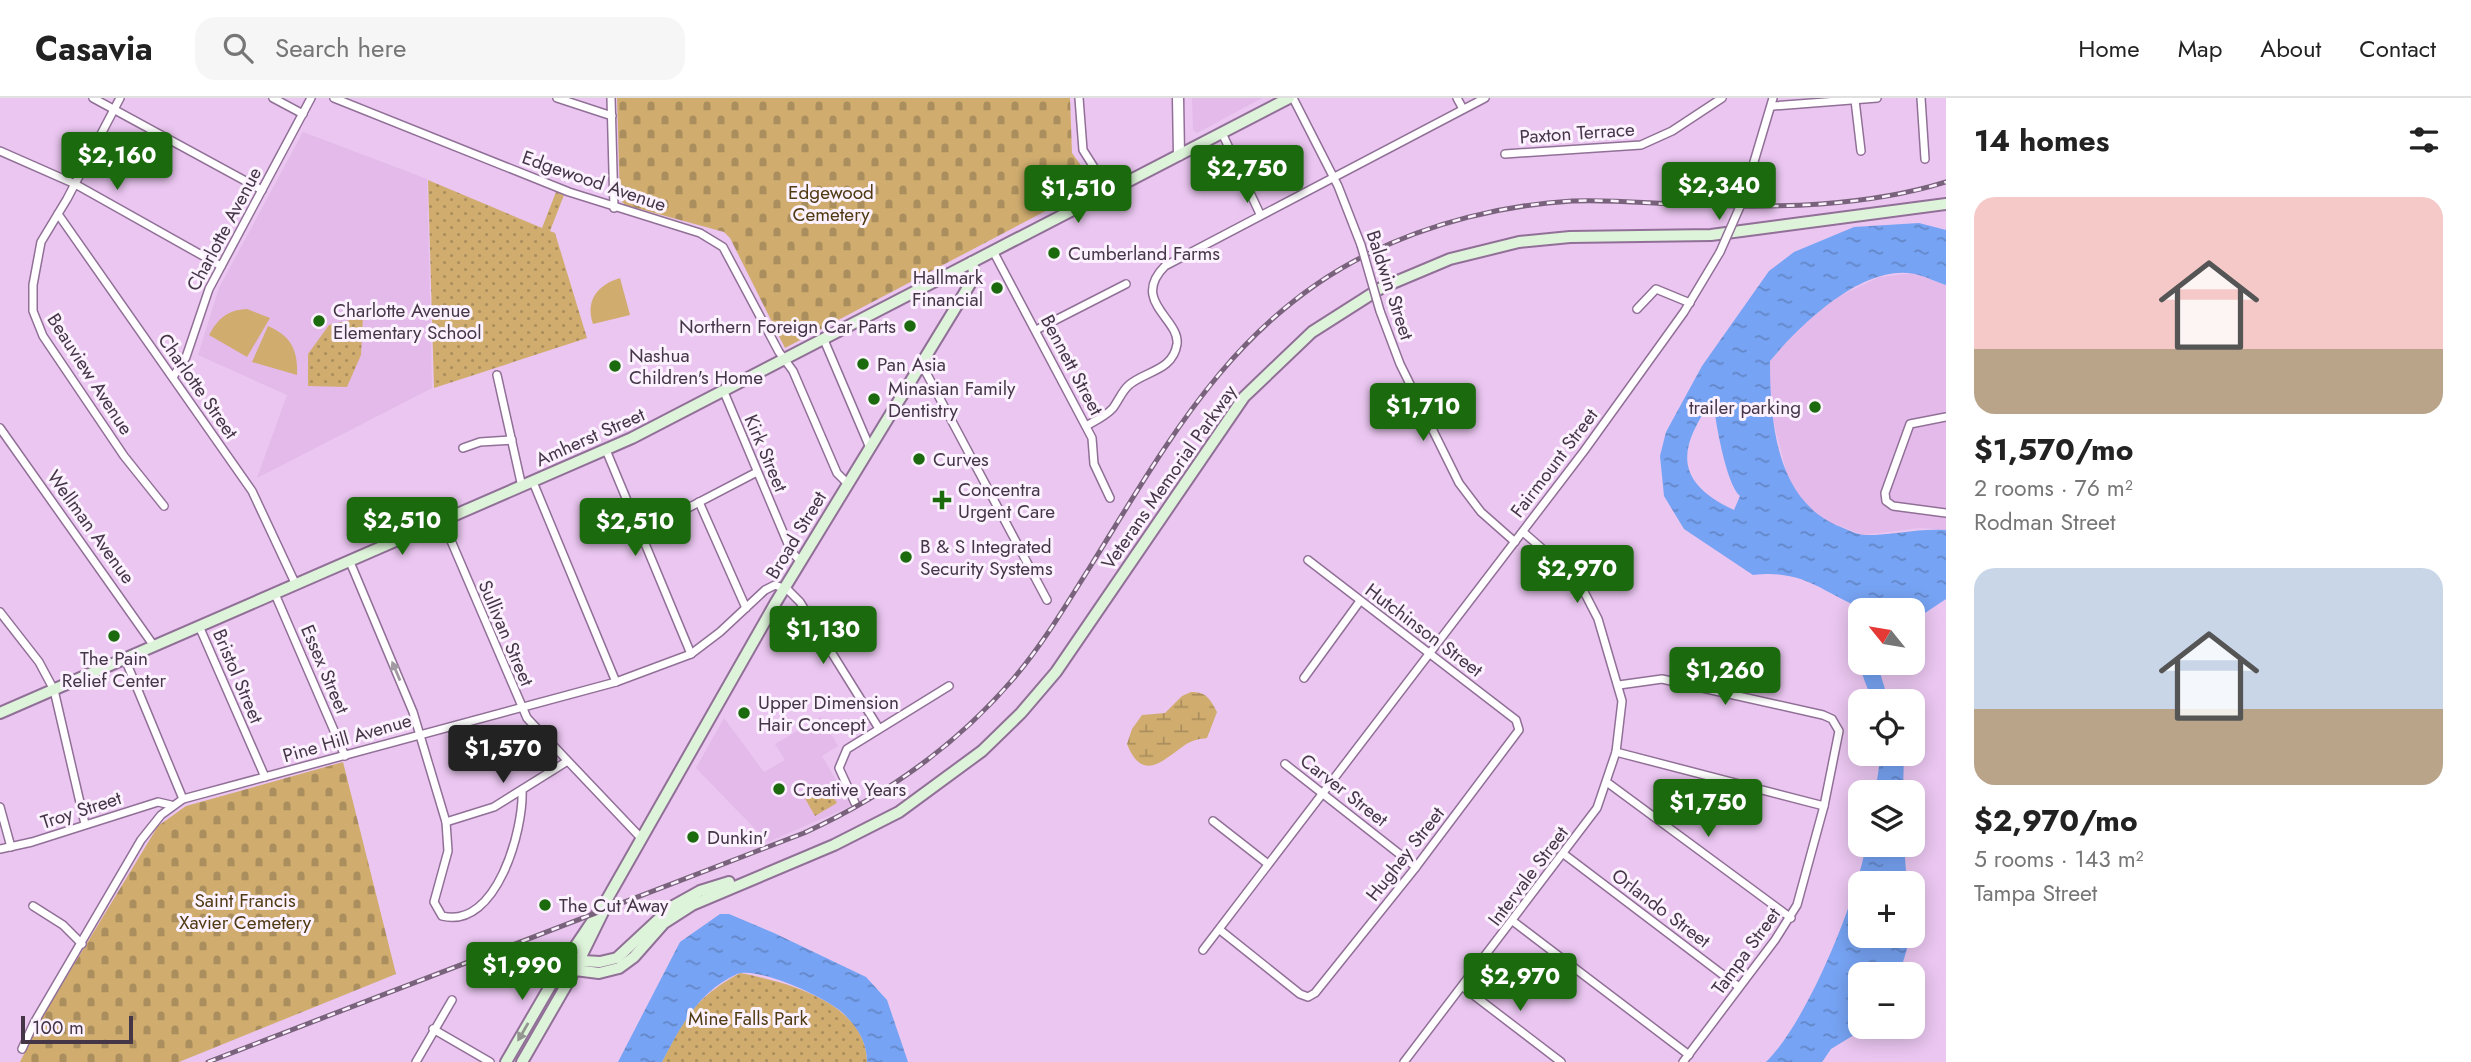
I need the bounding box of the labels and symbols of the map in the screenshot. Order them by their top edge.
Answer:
street label: Paxton Terrace [1519,115,1636,150]
pin: $2,160 [60,132,174,192]
street label: Edgewood Avenue [518,144,670,218]
pin: $2,750 [1190,146,1304,205]
street label: Charlotte Avenue [180,162,268,296]
pin: $2,340 [1662,162,1776,222]
pin: $1,510 [1021,166,1135,225]
park label: Edgewood Cemetery [788,179,874,228]
street label: Baldwin Street [1360,227,1421,344]
place label: Cumberland Farms [1068,240,1220,267]
marker: Cumberland Farms [1046,245,1062,261]
place label: Hallmark Financial [912,264,984,313]
marker: Hallmark Financial [989,280,1005,296]
place label: Charlotte Avenue Elementary School [333,297,482,346]
street label: Beauview Avenue [41,308,140,440]
street label: Bennett Street [1034,310,1110,420]
marker: Charlotte Avenue Elementary School [311,313,327,329]
place label: Northern Foreign Car Parts [679,313,896,340]
marker: Northern Foreign Car Parts [902,318,918,334]
street label: Charlotte Street [152,328,245,445]
place label: Nashua Children's Home [629,342,763,391]
place label: Pan Asia [877,351,946,378]
marker: Pan Asia [855,356,871,372]
marker: Nashua Children's Home [607,358,623,374]
place label: Minasian Family Dentistry [888,375,1016,424]
street label: Veterans Memorial Parkway [1095,379,1243,575]
pin: $1,710 [1366,384,1480,443]
marker: Minasian Family Dentistry [866,391,882,407]
place label: trailer parking [1689,394,1801,421]
marker: trailer parking [1807,399,1823,415]
street label: Amherst Street [531,401,649,473]
street label: Fairmount Street [1504,403,1604,523]
street label: Kirk Street [738,410,795,496]
place label: Curves [933,446,989,473]
marker: Curves [911,451,927,467]
street label: Wellman Avenue [41,465,142,590]
place label: Concentra Urgent Care [958,476,1055,525]
street label: Broad Street [759,486,833,584]
marker: Concentra Urgent Care [932,490,952,510]
pin: $2,510 [345,498,459,557]
pin: $2,510 [578,498,692,558]
place label: B & S Integrated Security Systems [920,533,1053,582]
pin: $2,970 [1520,546,1634,605]
marker: B & S Integrated Security Systems [898,549,914,565]
street label: Sullivan Street [472,576,541,690]
street label: Hutchinson Street [1360,577,1489,684]
north arrow [1848,598,1925,676]
pin: $1,130 [766,606,880,666]
street label: Essex Street [294,620,356,718]
street label: Bristol Street [206,625,270,728]
marker: The Pain Relief Center [106,628,122,644]
place label: The Pain Relief Center [62,645,167,694]
pin: $1,260 [1668,648,1782,707]
one-way arrow [390,660,401,681]
place label: Upper Dimension Hair Concept [758,689,899,738]
marker: Upper Dimension Hair Concept [736,705,752,721]
street label: Pine Hill Avenue [279,707,415,769]
pin: $1,570 [446,726,560,785]
street label: Carver Street [1294,747,1394,833]
place label: Creative Years [793,776,906,803]
pin: $1,750 [1651,780,1765,839]
marker: Creative Years [771,781,787,797]
street label: Troy Street [37,784,125,836]
street label: Hughey Street [1359,801,1451,907]
street label: Intervale Street [1481,820,1575,932]
place label: Dunkin' [707,824,768,851]
marker: Dunkin' [685,829,701,845]
street label: Orlando Street [1606,862,1716,954]
park label: Saint Francis Xavier Cemetery [179,887,312,936]
place label: The Cut Away [559,892,669,919]
marker: The Cut Away [537,897,553,913]
street label: Tampa Street [1705,901,1787,1000]
pin: $1,990 [465,942,579,1002]
pin: $2,970 [1463,954,1577,1013]
park label: Mine Falls Park [688,1005,809,1032]
scale bar [21,1013,133,1045]
one-way arrow [518,1022,530,1042]

